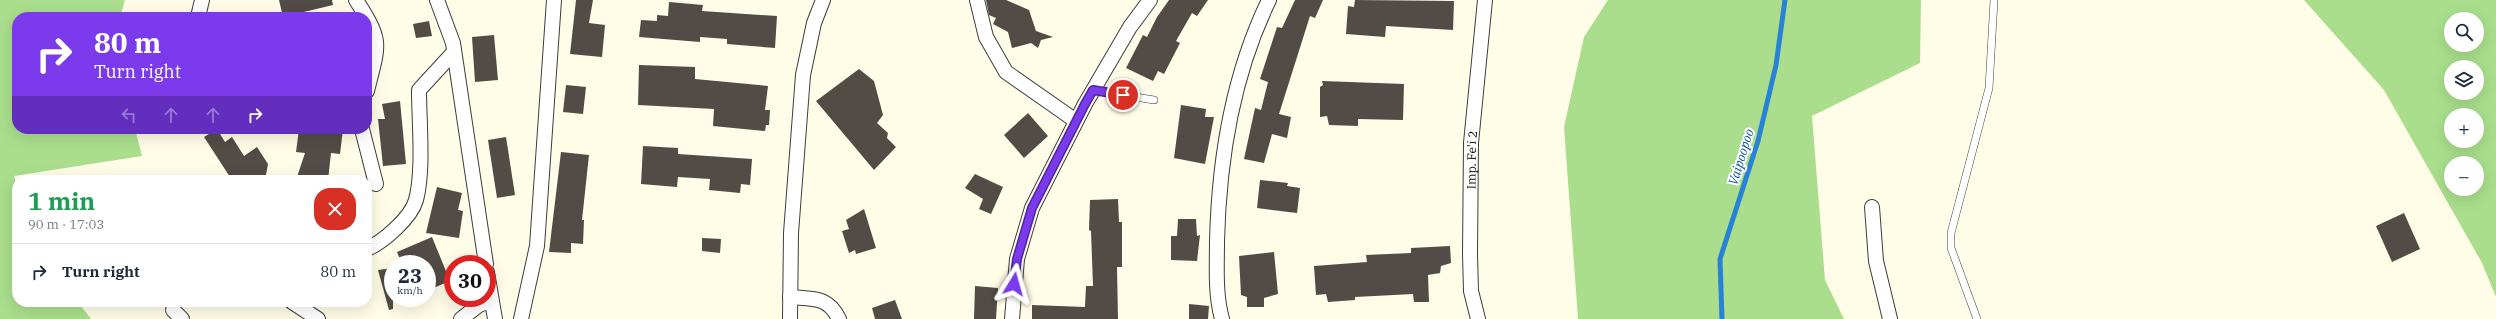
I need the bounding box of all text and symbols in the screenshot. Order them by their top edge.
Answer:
map controls [2444,12,2484,196]
button: search [2444,12,2484,52]
text: 80 m [94,24,161,61]
icon: right [28,28,80,80]
text: Turn right [94,60,181,83]
button: layers [2444,60,2484,100]
pin [1106,78,1140,112]
icon: arrive [1112,84,1134,106]
icon: left [118,104,140,126]
icon: ahead [160,104,182,126]
icon: ahead [202,104,224,126]
icon: right [244,104,266,126]
button: + [2444,108,2484,148]
water label: Vaipoopoo [1724,127,1758,187]
street label: Imp. Fe'i 2 [1463,130,1480,189]
button: − [2444,156,2484,196]
text: 1 min [28,185,95,217]
button: close [314,188,356,230]
text: 90 m · 17:03 [28,216,104,233]
speed limit sign: 30 [444,255,496,307]
icon: right [28,261,50,283]
text: Turn right [62,262,140,281]
text: 80 m [320,262,356,281]
text: 23 [398,262,422,289]
position arrow [993,263,1035,305]
text: km/h [397,284,423,297]

